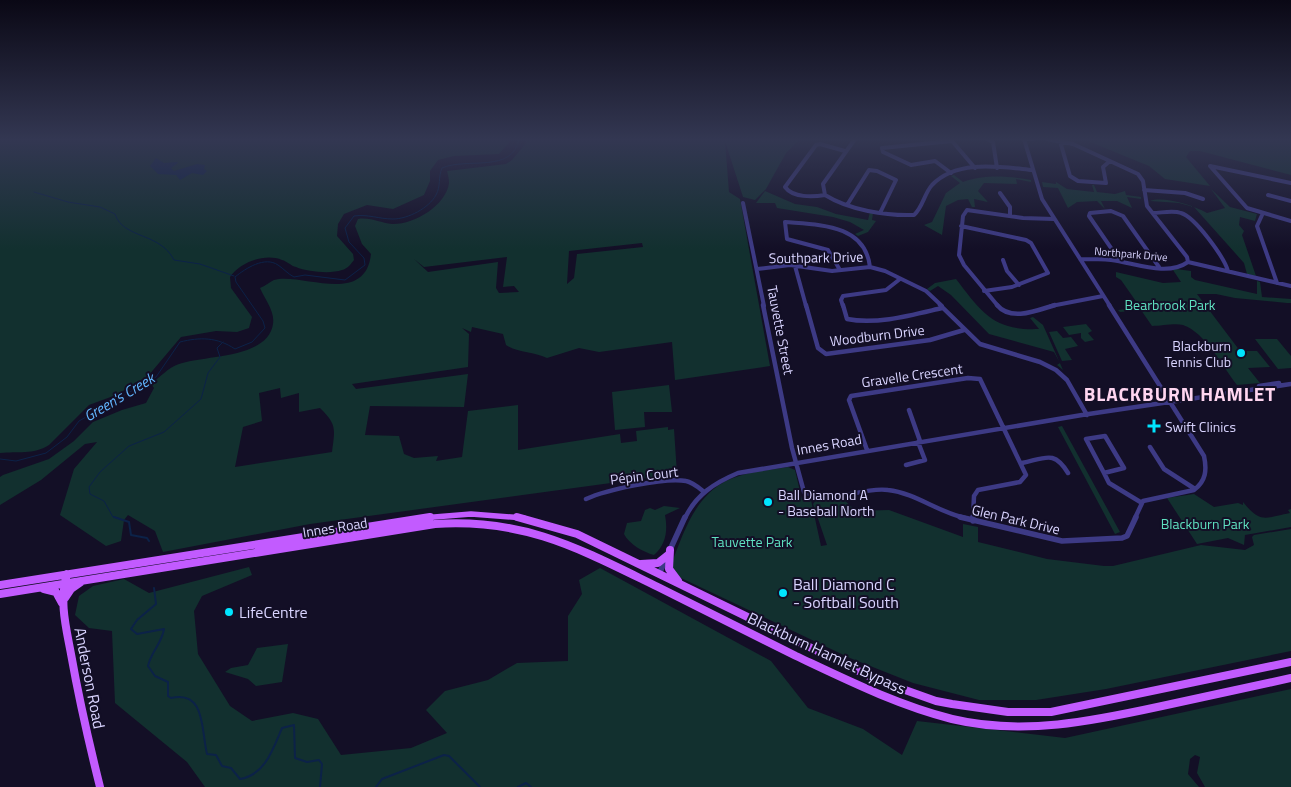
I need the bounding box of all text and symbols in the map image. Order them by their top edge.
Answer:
street label: Northpark Drive [1094,243,1169,265]
street label: Southpark Drive [769,246,863,268]
street label: Tauvette Street [762,284,800,376]
park label: Bearbrook Park [1125,294,1216,315]
street label: Woodburn Drive [828,319,926,351]
place label: Blackburn Tennis Club [1165,335,1231,372]
marker: Blackburn Tennis Club [1235,347,1247,359]
street label: Gravelle Crescent [860,357,964,392]
water label: Green's Creek [79,366,161,427]
district label: BLACKBURN HAMLET [1084,379,1276,408]
place label: Swift Clinics [1165,416,1236,437]
marker: Swift Clinics [1147,419,1161,433]
street label: Innes Road [795,428,863,460]
street label: Pépin Court [609,460,679,490]
place label: Ball Diamond A - Baseball North [778,484,874,521]
marker: Ball Diamond A - Baseball North [762,496,774,508]
street label: Glen Park Drive [970,499,1062,539]
street label: Innes Road [301,512,369,542]
park label: Blackburn Park [1161,513,1250,534]
park label: Tauvette Park [712,531,793,552]
place label: Ball Diamond C - Softball South [793,572,899,614]
marker: Ball Diamond C - Softball South [777,587,789,599]
place label: LifeCentre [239,600,308,624]
marker: LifeCentre [223,606,235,618]
street label: Blackburn Hamlet Bypass [744,606,910,700]
street label: Anderson Road [68,625,112,731]

